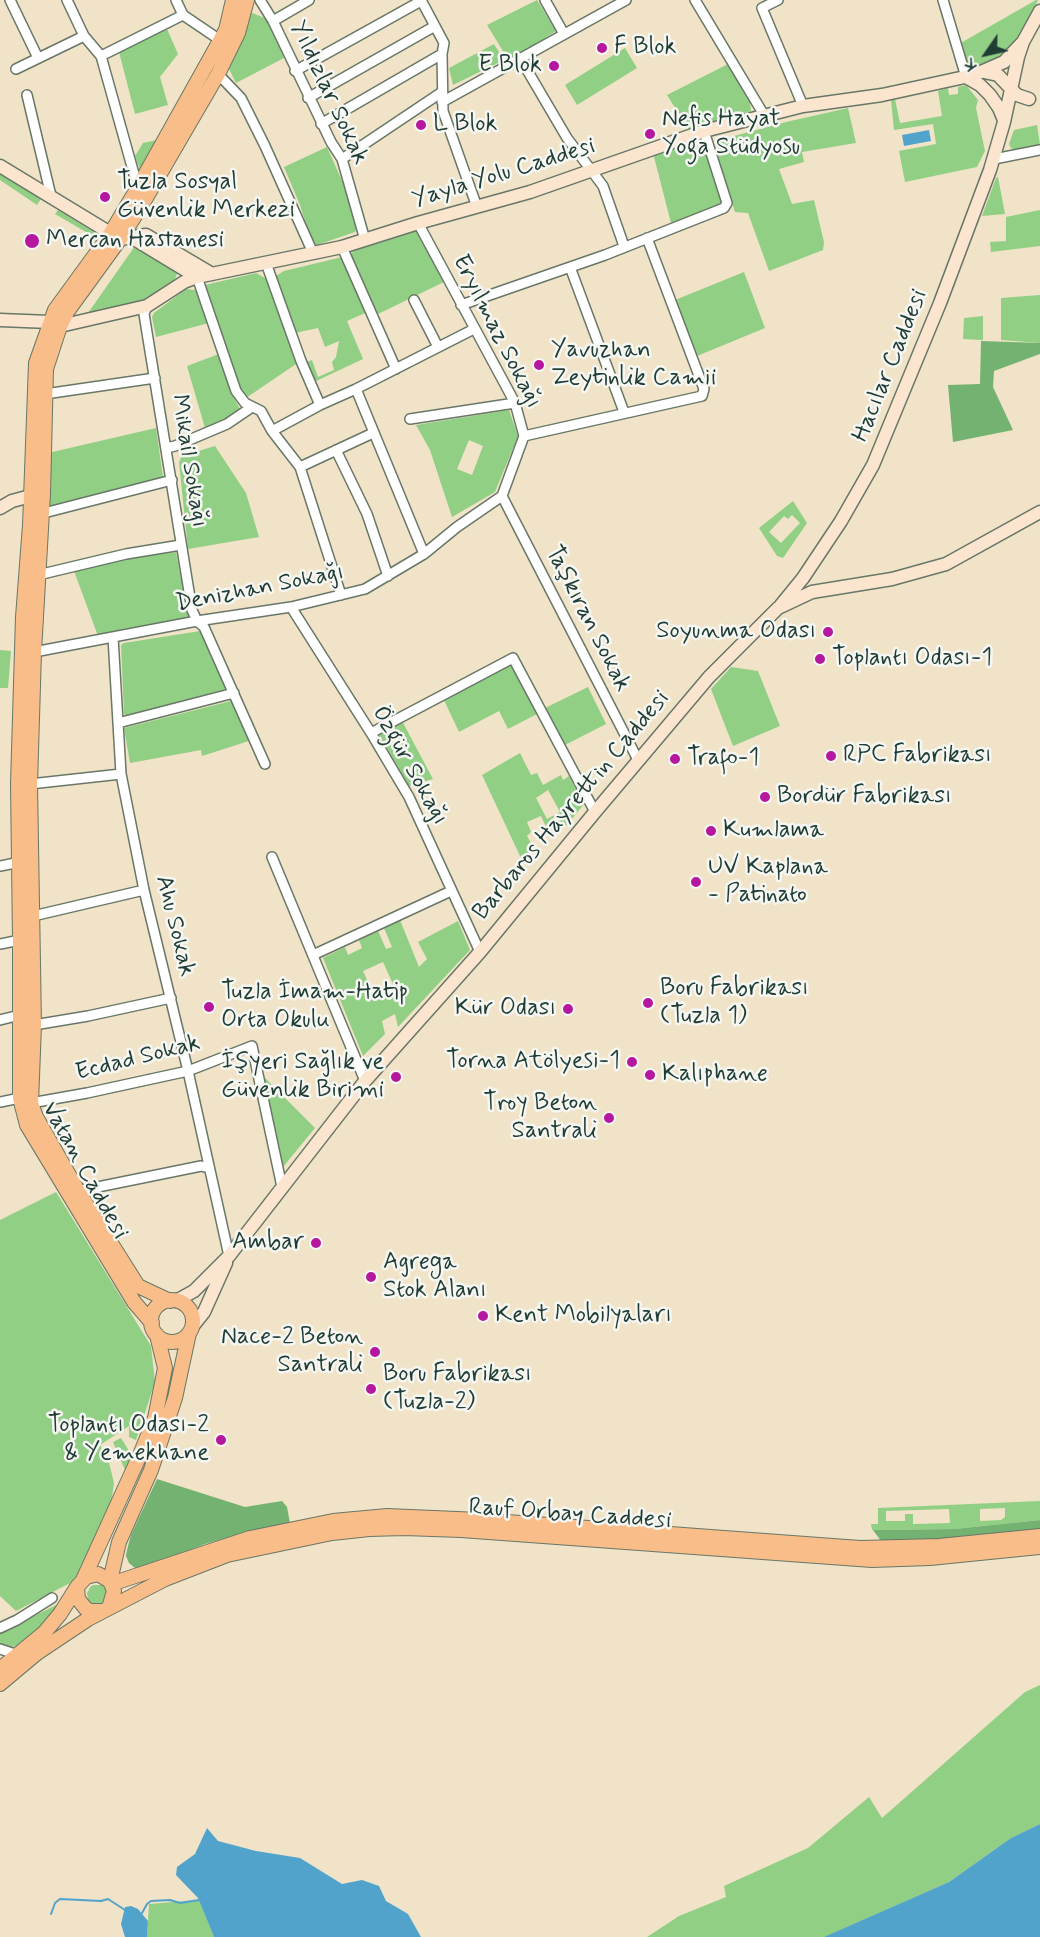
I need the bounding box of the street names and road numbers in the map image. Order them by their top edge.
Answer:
street label: Yıldızlar Sokak [282,17,374,169]
street label: Yayla Yolu Caddesi [409,132,599,216]
street label: Eryılmaz Sokağı [445,250,547,414]
street label: Hacılar Caddesi [847,286,935,446]
street label: Mikail Sokağı [163,392,213,530]
street label: Taşkıran Sokak [538,541,636,697]
street label: Denizhan Sokağı [174,559,346,619]
street label: Barbaros Hayrettin Caddesi [467,685,677,927]
street label: Özgür Sokağı [364,701,454,831]
street label: Ahu Sokak [148,872,200,980]
street label: Ecdad Sokak [73,1030,203,1088]
street label: Vatan Caddesi [34,1097,134,1245]
street label: Rauf Orbay Caddesi [468,1494,672,1536]

